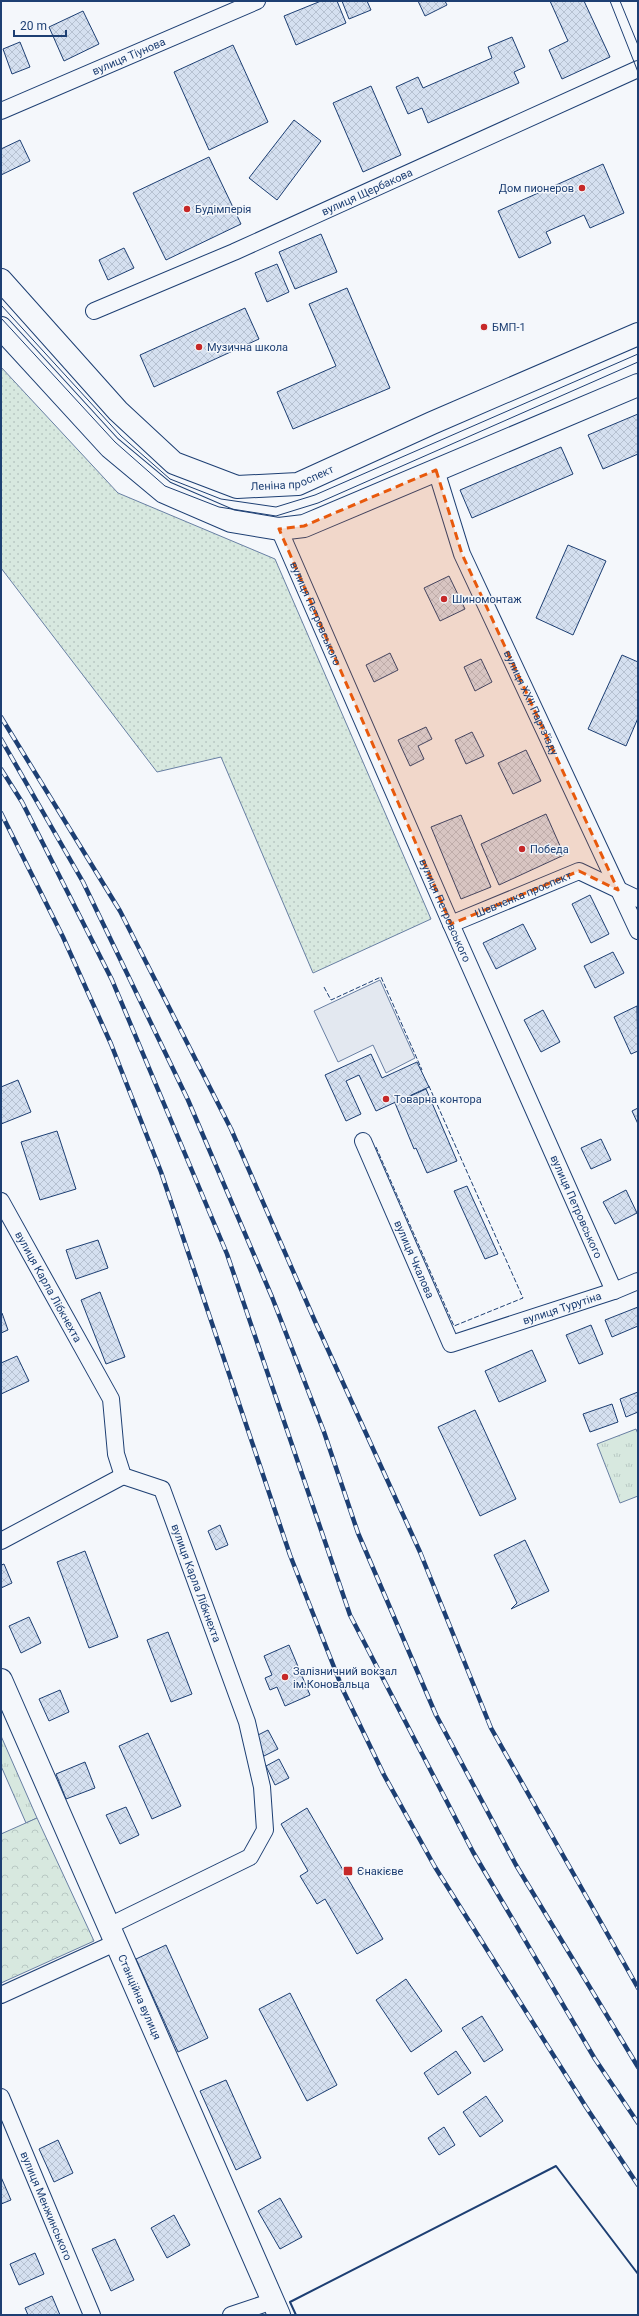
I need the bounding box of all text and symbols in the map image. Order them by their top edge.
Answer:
scale bar [14,12,66,38]
text: 20 m [20,19,47,33]
street label: вулиця Тіунова [90,35,168,78]
street label: вулиця Щербакова [320,166,415,218]
place label: Дом пионеров [499,182,574,195]
marker: Дом пионеров [577,183,587,193]
place label: Будімперія [195,203,251,216]
marker: Будімперія [182,204,192,214]
place label: БМП-1 [492,321,526,334]
marker: БМП-1 [479,322,489,332]
place label: Музична школа [207,341,288,354]
marker: Музична школа [194,342,204,352]
street label: Леніна проспект [250,462,336,493]
street label: вулиця Петровського [287,560,344,667]
place label: Шиномонтаж [452,593,522,606]
marker: Шиномонтаж [439,594,449,604]
street label: вулиця XXII Партз'їзду [501,648,561,758]
place label: Победа [530,843,569,856]
marker: Победа [517,844,527,854]
street label: вулиця Петровського [416,857,473,964]
street label: Шевченка проспект [473,869,574,920]
place label: Товарна контора [394,1093,482,1106]
marker: Товарна контора [381,1094,391,1104]
street label: вулиця Петровського [547,1153,605,1260]
street label: вулиця Чкалова [391,1219,436,1301]
street label: вулиця Карла Лібкнехта [12,1229,84,1345]
street label: вулиця Турутіна [521,1289,603,1327]
street label: вулиця Карла Лібкнехта [168,1522,223,1644]
place label: Залізничний вокзал ім.Коновальца [293,1665,397,1691]
marker: Залізничний вокзал ім.Коновальца [280,1672,290,1682]
marker: Єнакієве [342,1865,354,1877]
place label: Єнакієве [357,1865,404,1878]
street label: Станційна вулиця [115,1952,164,2042]
street label: вулиця Менжинського [17,2150,75,2263]

